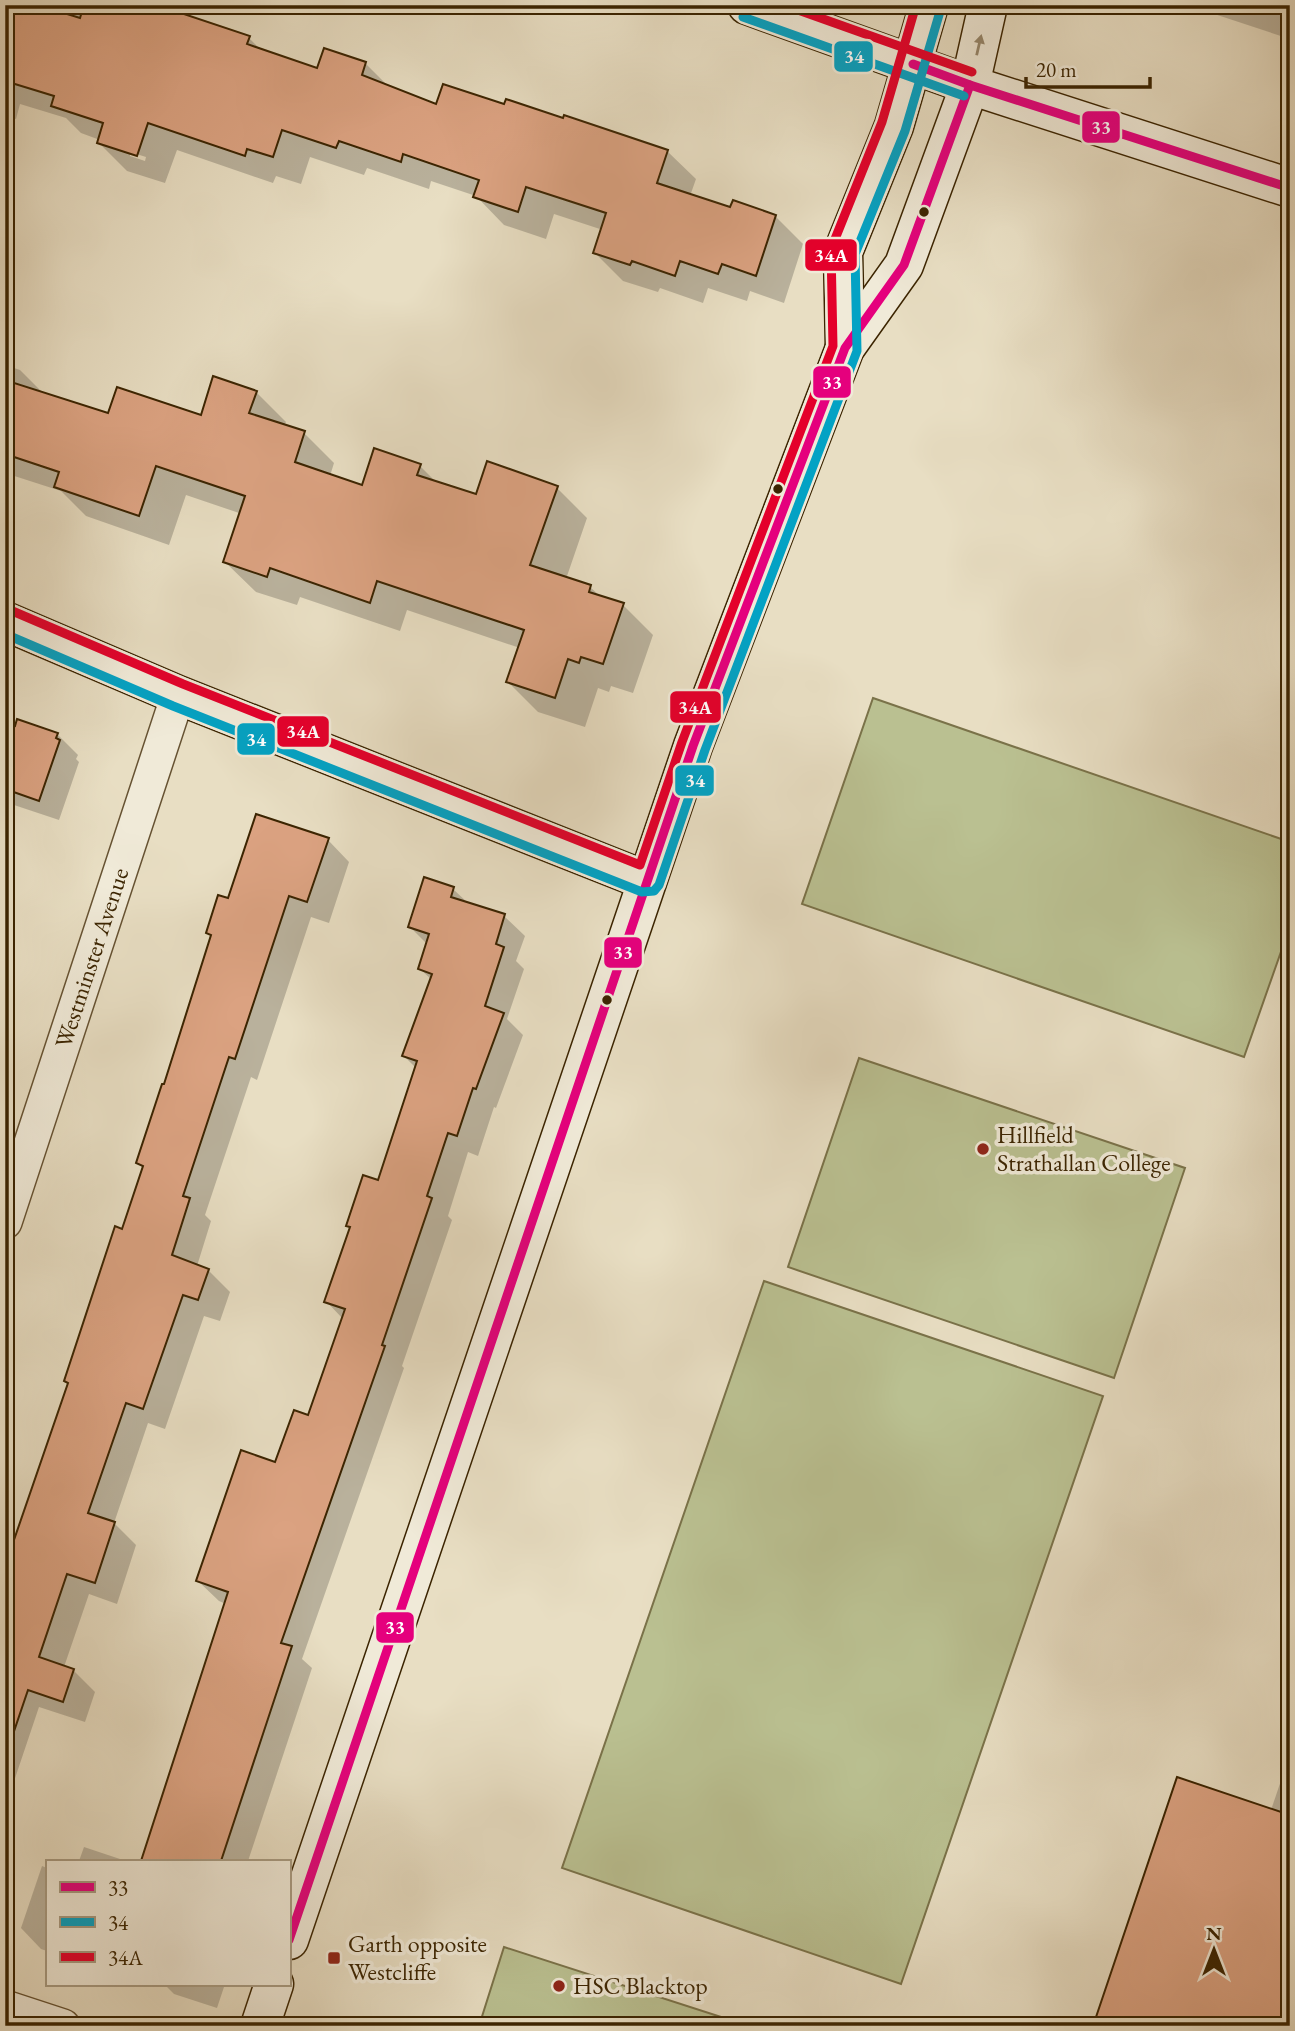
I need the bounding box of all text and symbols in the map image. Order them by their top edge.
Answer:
one-way arrow [974,34,985,56]
line badge: 34 [833,40,874,73]
text: 34 [844,44,865,69]
scale bar [1026,46,1150,90]
text: 20 m [1036,56,1077,83]
line badge: 33 [1081,110,1121,144]
text: 33 [1091,115,1111,140]
unlabelled marker [917,205,931,219]
line badge: 34A [804,238,858,272]
text: 34A [814,243,848,268]
line badge: 33 [812,365,852,399]
text: 33 [822,370,842,395]
unlabelled marker [771,482,785,496]
line badge: 34A [669,690,722,724]
text: 34A [678,695,712,720]
line badge: 34A [276,715,330,748]
text: 34A [286,719,320,744]
line badge: 34 [236,722,276,756]
text: 34 [246,727,267,752]
line badge: 34 [674,764,715,797]
text: 34 [685,768,706,793]
street label: Westminster Avenue [47,864,135,1052]
line badge: 33 [603,936,643,969]
text: 33 [613,940,633,965]
unlabelled marker [600,993,614,1007]
place label: Hillfield Strathallan College [997,1119,1171,1178]
marker: Hillfield Strathallan College [975,1141,991,1157]
line badge: 33 [375,1611,415,1644]
text: 33 [385,1615,405,1640]
legend [46,1860,290,1986]
text: 33 [108,1874,128,1901]
text: 34 [108,1909,129,1936]
north arrow [1180,1916,1250,1986]
text: N [1206,1921,1222,1946]
place label: Garth opposite Westcliffe [348,1928,487,1987]
text: 34A [108,1944,143,1971]
marker: Garth opposite Westcliffe [326,1950,342,1966]
place label: HSC Blacktop [573,1970,708,2001]
marker: HSC Blacktop [551,1978,567,1994]

